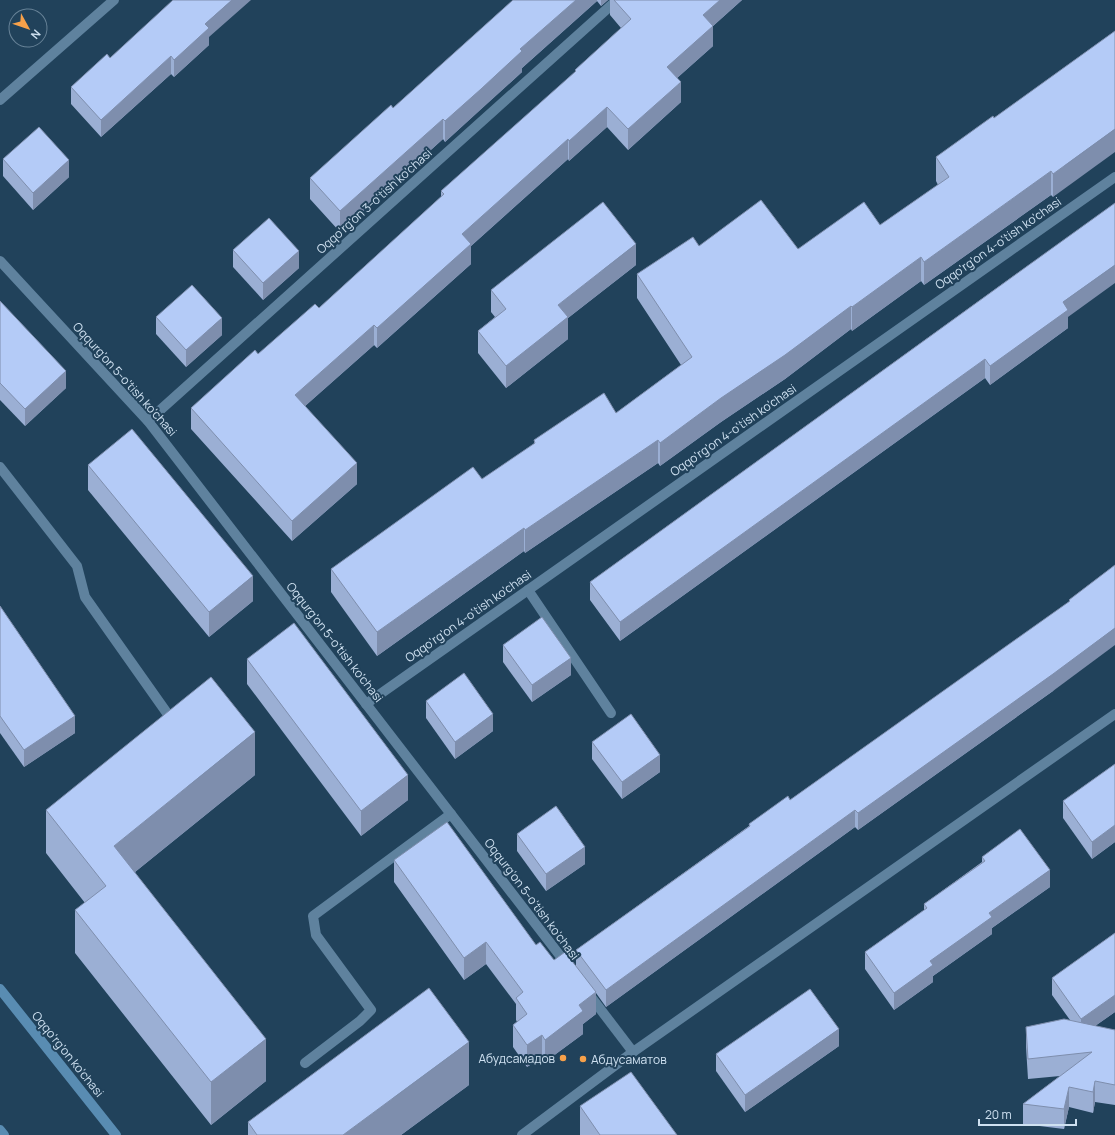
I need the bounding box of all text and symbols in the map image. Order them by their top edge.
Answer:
north arrow [8,8,48,48]
text: N [28,27,44,43]
street label: Oqqo'rg'on 3-o'tish ko'chasi [313,145,435,257]
street label: Oqqo'rg'on 4-o'tish ko'chasi [932,193,1064,293]
street label: Oqqurg'on 5-o'tish ko'chasi [69,318,181,440]
street label: Oqqo'rg'on 4-o'tish ko'chasi [667,380,799,480]
street label: Oqqo'rg'on 4-o'tish ko'chasi [402,566,534,666]
street label: Oqqurg'on 5-o'tish ko'chasi [283,578,387,706]
street label: Oqqurg'on 5-o'tish ko'chasi [481,835,583,963]
street label: Oqqo'rg'on ko'chasi [28,1008,108,1100]
place label: Абудсамадов [478,1050,556,1067]
place label: Абдусаматов [591,1051,667,1068]
marker: Абудсамадов [558,1053,568,1063]
marker: Абдусаматов [578,1054,588,1064]
scale bar [979,1101,1076,1127]
text: 20 m [985,1106,1012,1123]

